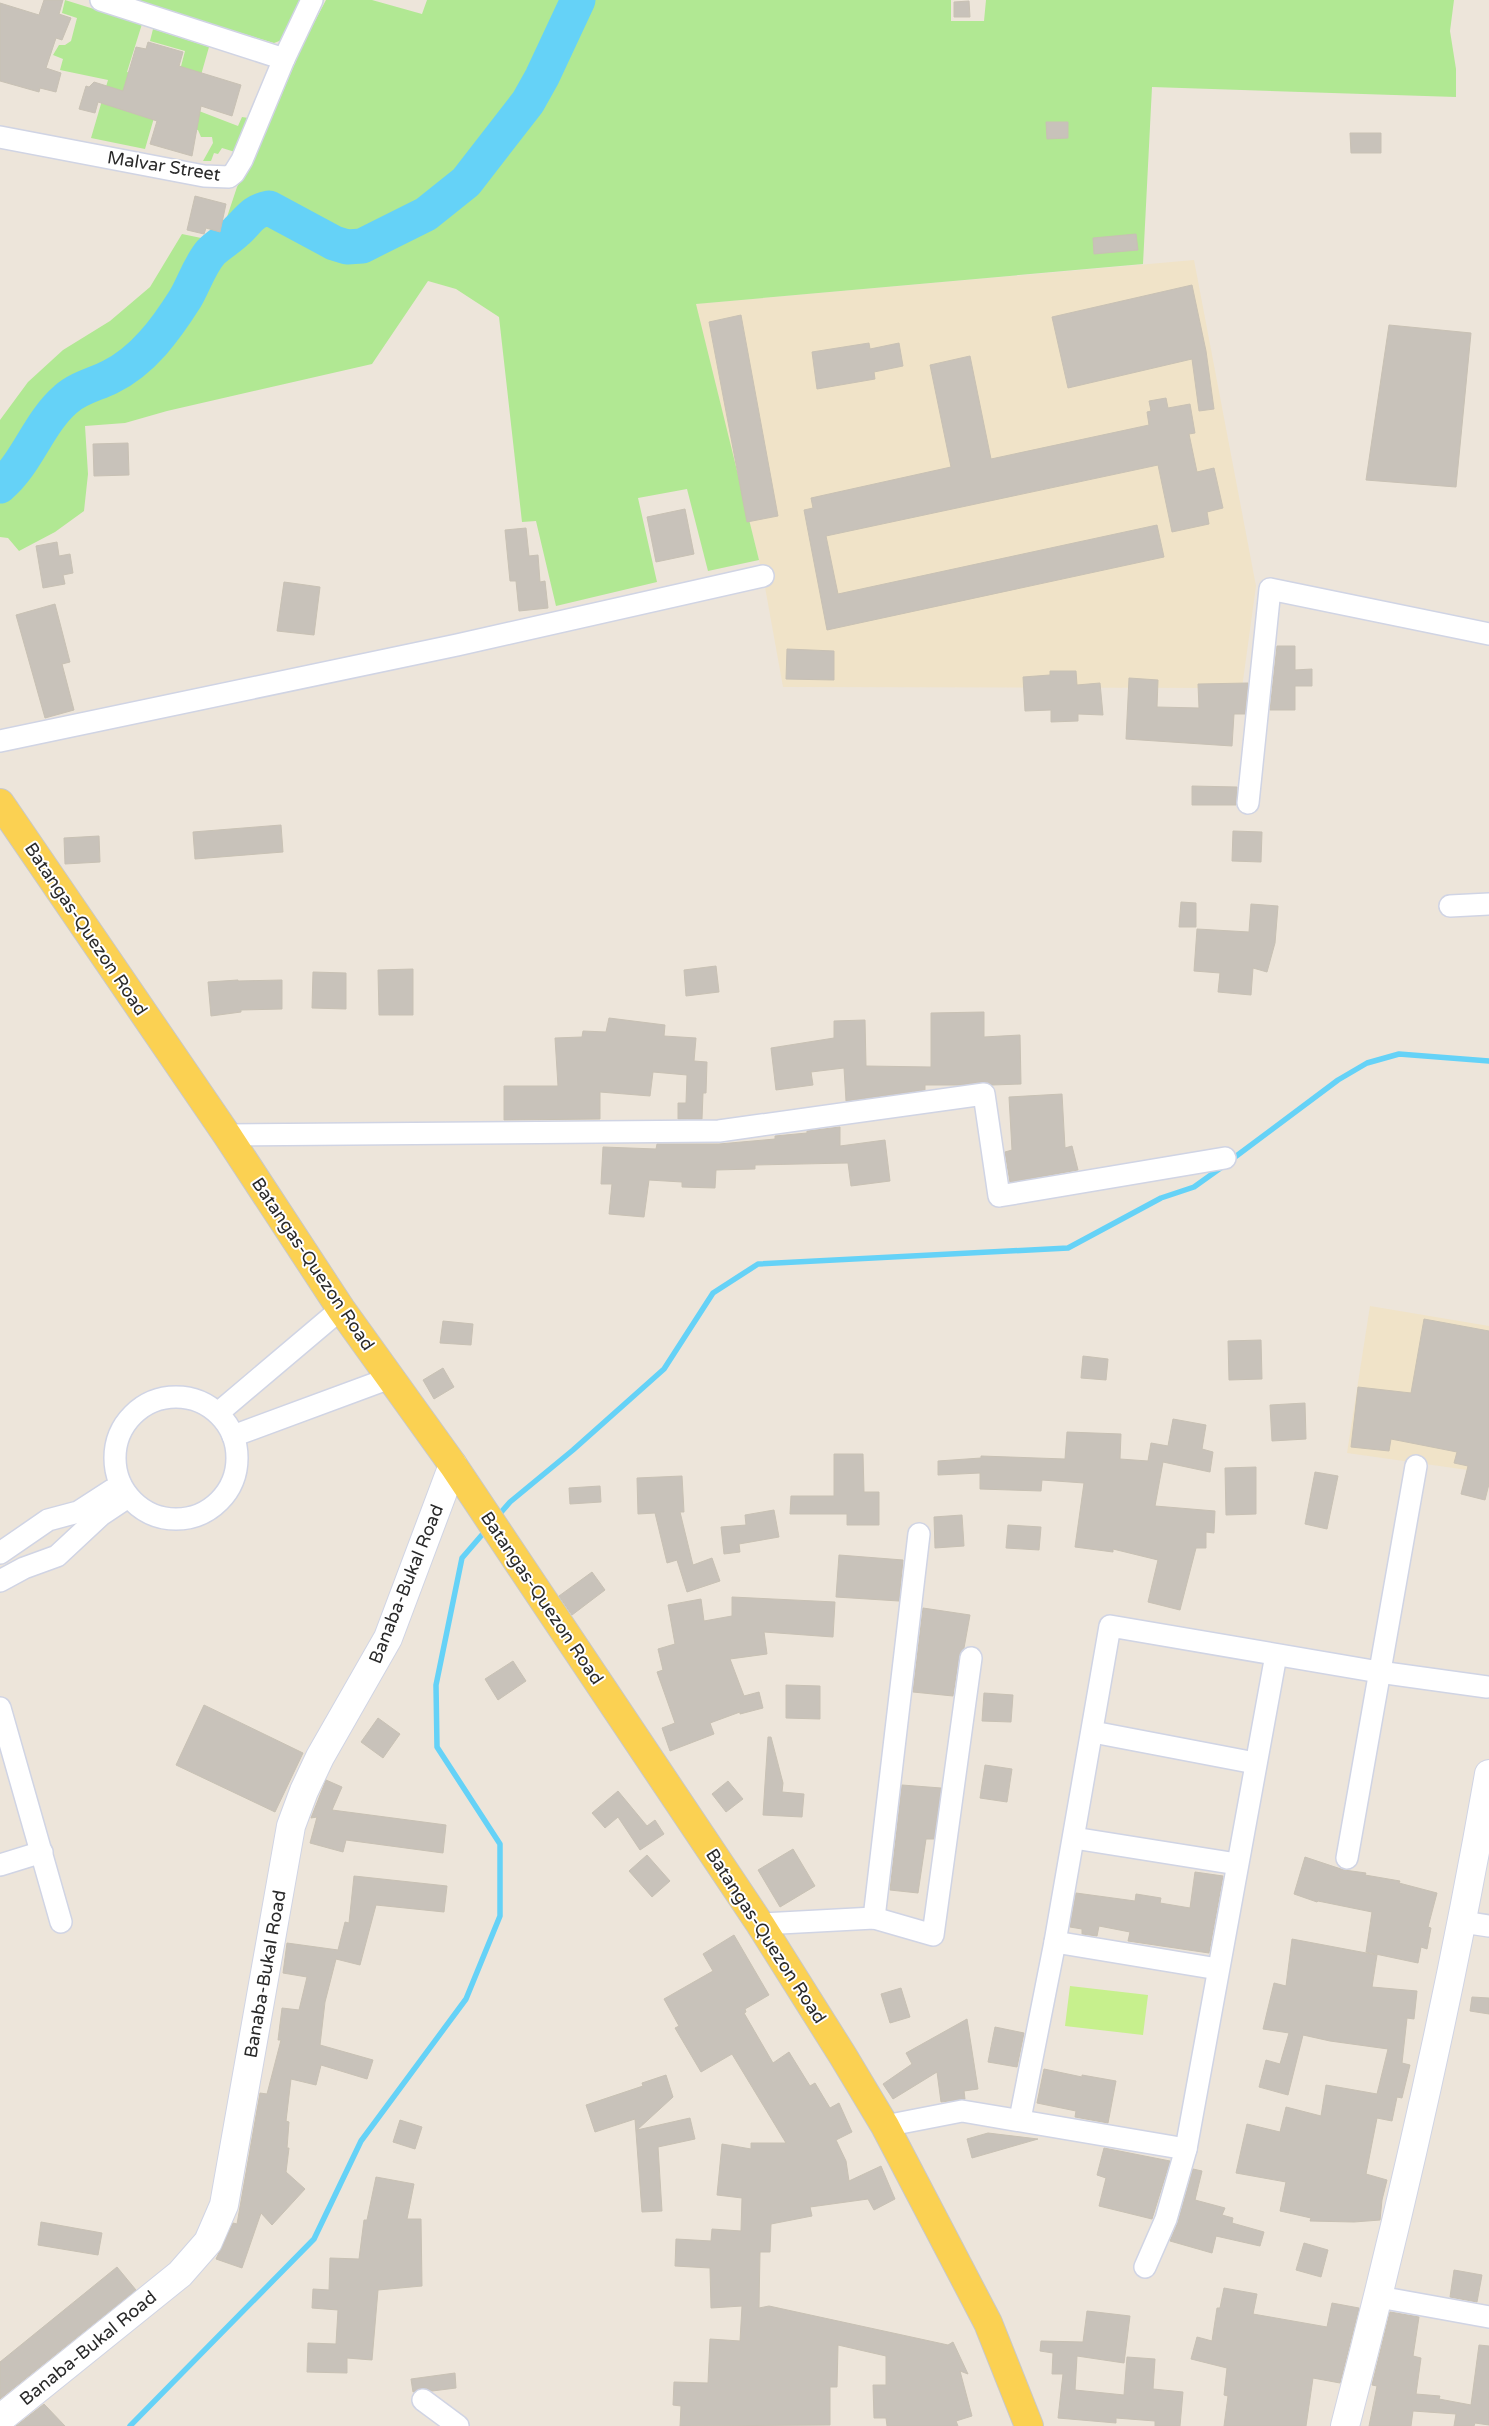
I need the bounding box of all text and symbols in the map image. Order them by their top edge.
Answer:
street label: Malvar Street [106,146,222,186]
street label: Batangas-Quezon Road [20,838,152,1020]
street label: Batangas-Quezon Road [247,1173,379,1355]
street label: Banaba-Bukal Road [364,1501,448,1667]
street label: Batangas-Quezon Road [476,1507,608,1689]
street label: Batangas-Quezon Road [701,1844,831,2028]
street label: Banaba-Bukal Road [239,1888,291,2060]
street label: Banaba-Bukal Road [15,2286,161,2410]

